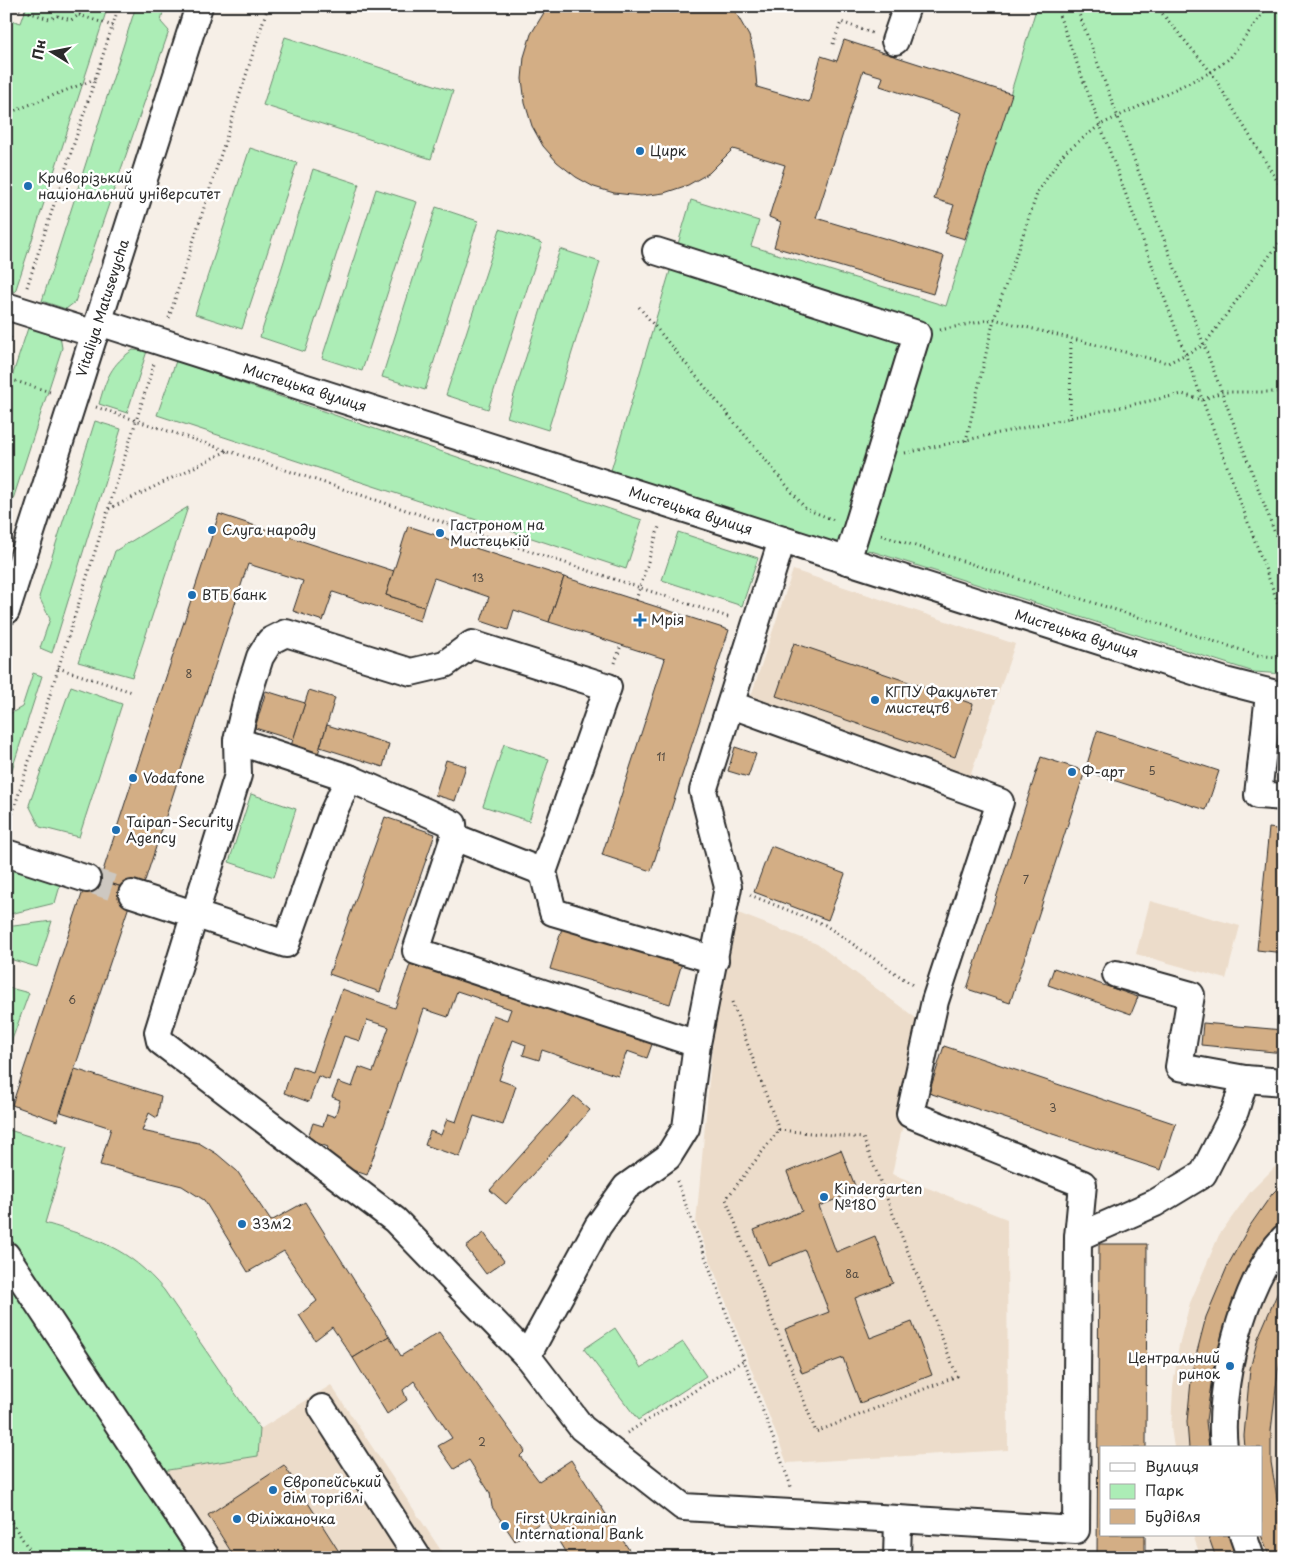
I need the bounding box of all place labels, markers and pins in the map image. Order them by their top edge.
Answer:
place label: Цирк [650,140,687,161]
marker: Цирк [634,145,646,157]
place label: Криворізький національний університет [38,167,221,204]
marker: Криворізький національний університет [22,180,34,192]
place label: Гастроном на Мистецькій [450,514,544,551]
place label: Слуга народу [222,519,316,540]
marker: Слуга народу [206,524,218,536]
marker: Гастроном на Мистецькій [434,527,446,539]
place label: ВТБ банк [202,584,267,605]
marker: ВТБ банк [186,589,198,601]
place label: Мрія [651,609,684,630]
marker: Мрія [633,613,647,627]
place label: КГПУ Факультет мистецтв [885,681,998,718]
marker: КГПУ Факультет мистецтв [869,694,881,706]
place label: Ф-арт [1082,761,1125,782]
marker: Ф-арт [1066,766,1078,778]
place label: Vodafone [143,767,205,788]
marker: Vodafone [127,772,139,784]
place label: Taipan-Security Agency [126,811,234,848]
marker: Taipan-Security Agency [110,824,122,836]
place label: Kindergarten №180 [834,1178,922,1215]
marker: Kindergarten №180 [818,1191,830,1203]
place label: 33м2 [252,1213,292,1234]
marker: 33м2 [236,1218,248,1230]
place label: Центральний ринок [1128,1347,1221,1384]
marker: Центральний ринок [1224,1360,1236,1372]
place label: Європейський дім торгівлі [283,1471,382,1508]
marker: Європейський дім торгівлі [267,1484,279,1496]
place label: First Ukrainian International Bank [515,1507,644,1544]
place label: Філіжаночка [247,1508,335,1529]
marker: Філіжаночка [231,1513,243,1525]
marker: First Ukrainian International Bank [499,1520,511,1532]

